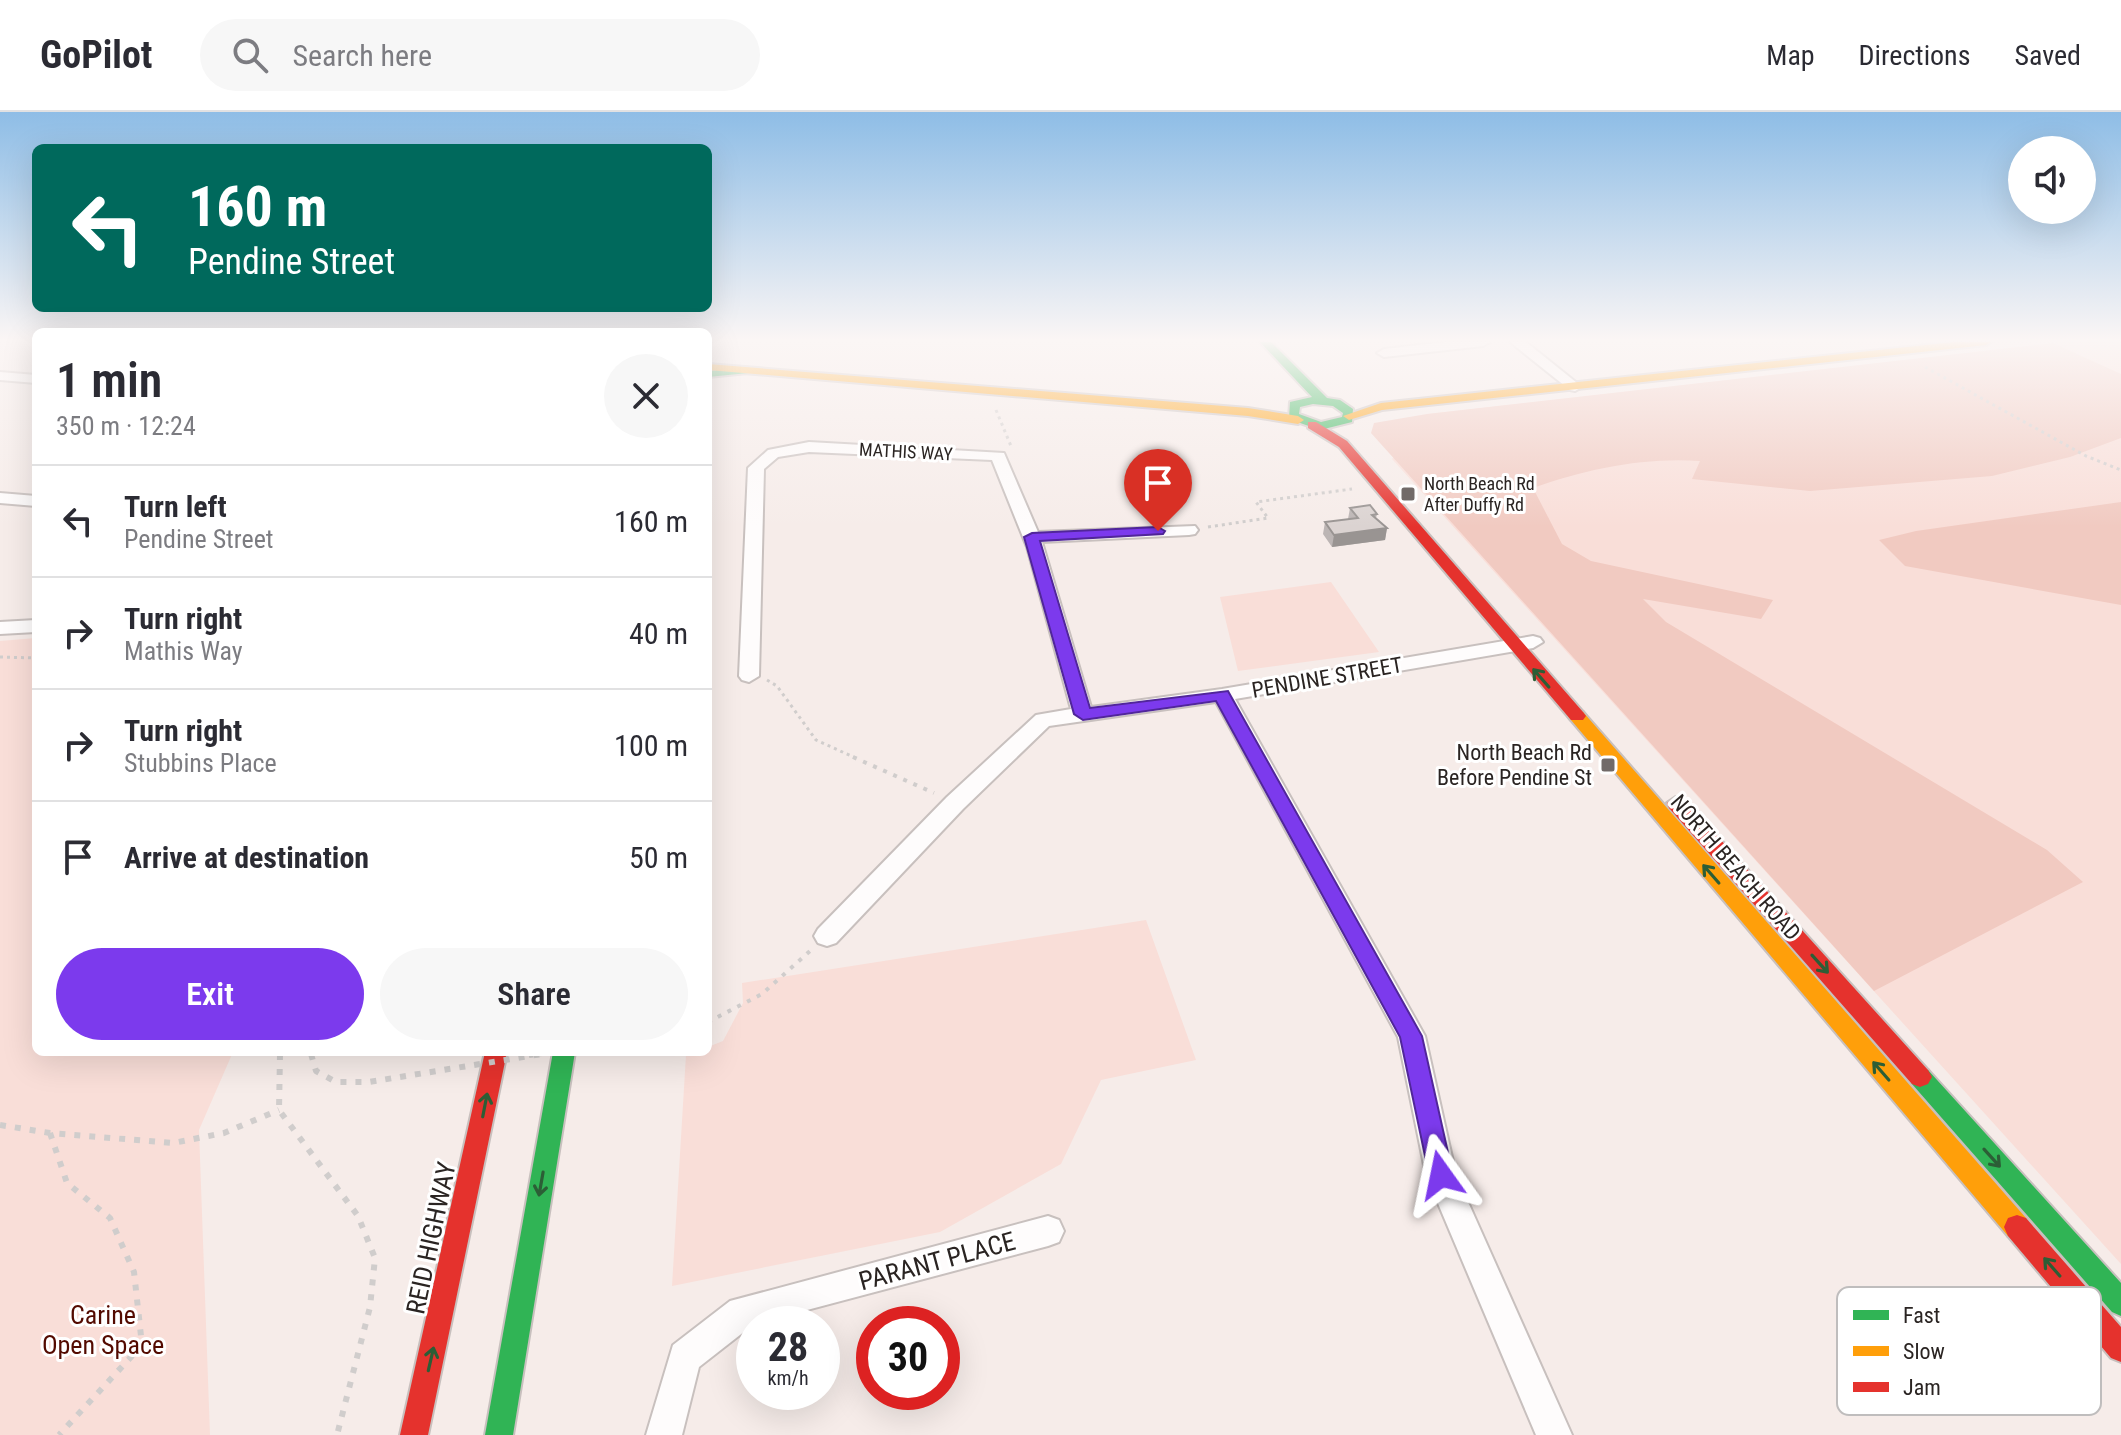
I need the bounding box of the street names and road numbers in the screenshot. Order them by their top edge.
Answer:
street label: MATHIS WAY [859,439,954,464]
street label: PENDINE STREET [1250,652,1404,703]
street label: NORTH BEACH ROAD [1666,790,1806,945]
street label: REID HIGHWAY [400,1159,462,1317]
street label: PARANT PLACE [855,1226,1019,1296]

